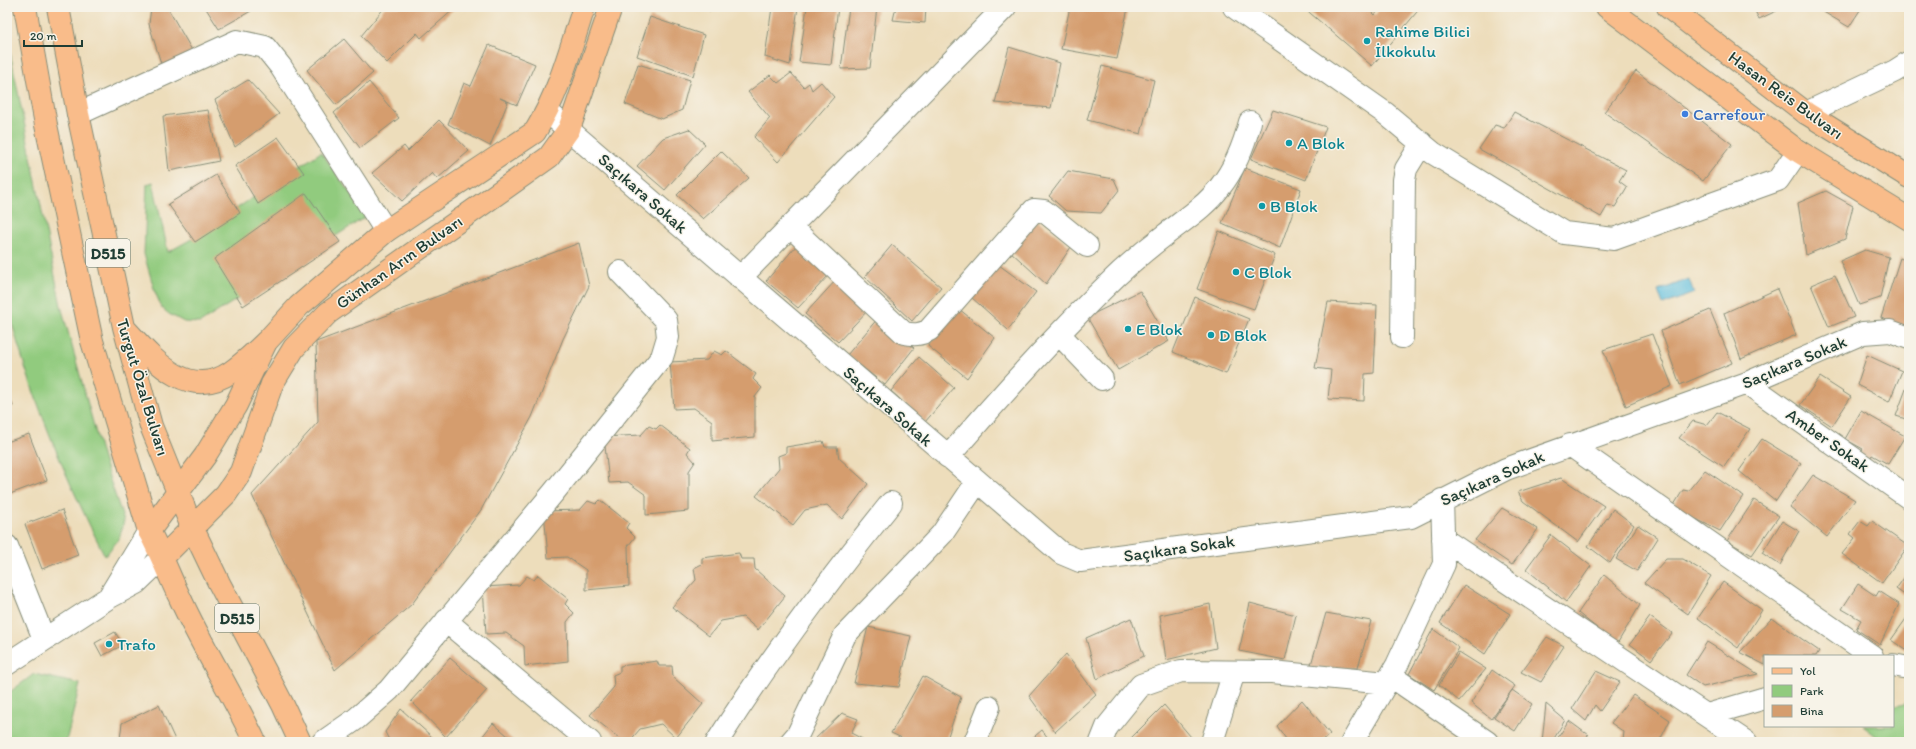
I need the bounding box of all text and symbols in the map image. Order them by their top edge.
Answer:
place label: Rahime Bilici İlkokulu [1375,21,1470,61]
scale bar [24,22,82,48]
text: 20 m [30,29,57,43]
marker: Rahime Bilici İlkokulu [1362,36,1372,46]
street label: Hasan Reis Bulvarı [1725,47,1847,143]
place label: Carrefour [1693,104,1766,124]
marker: Carrefour [1680,109,1690,119]
place label: A Blok [1297,133,1345,153]
marker: A Blok [1284,138,1294,148]
street label: Saçıkara Sokak [594,149,692,237]
place label: B Blok [1270,196,1318,216]
marker: B Blok [1257,201,1267,211]
street label: Günhan Arın Bulvarı [332,211,466,313]
road number: D515 [86,239,130,267]
place label: C Blok [1244,262,1292,282]
marker: C Blok [1231,267,1241,277]
street label: Turgut Özal Bulvarı [113,316,173,458]
place label: E Blok [1136,319,1183,339]
marker: E Blok [1123,324,1133,334]
place label: D Blok [1219,325,1267,345]
marker: D Blok [1206,330,1216,340]
street label: Saçıkara Sokak [1739,331,1849,393]
street label: Saçıkara Sokak [839,362,937,450]
street label: Amber Sokak [1782,404,1874,476]
street label: Saçıkara Sokak [1437,446,1547,510]
street label: Saçıkara Sokak [1122,530,1236,566]
road number: D515 [215,604,259,632]
place label: Trafo [117,634,156,654]
marker: Trafo [104,639,114,649]
legend [1764,655,1894,727]
text: Yol [1800,664,1816,678]
text: Park [1800,684,1824,698]
text: Bina [1800,704,1824,718]

